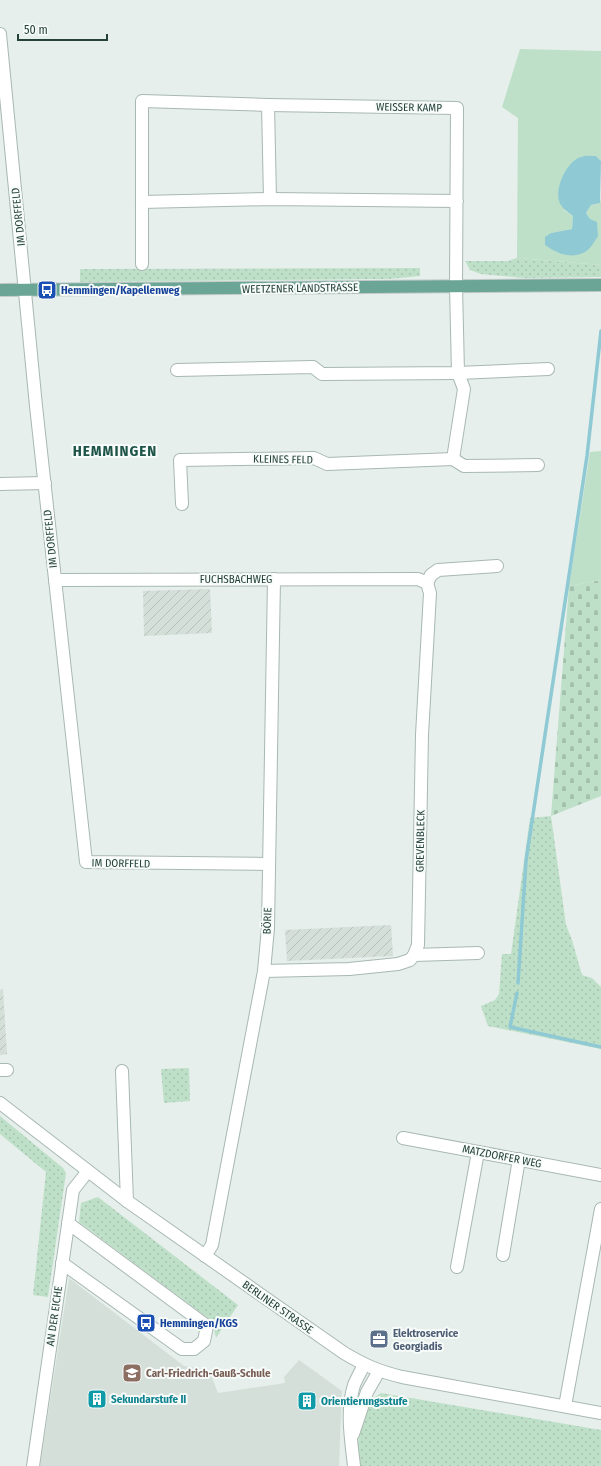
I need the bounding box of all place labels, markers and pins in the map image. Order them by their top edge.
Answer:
bus stop icon: Hemmingen/Kapellenweg [36,279,58,301]
place label: Hemmingen/Kapellenweg [61,284,180,297]
bus stop icon: Hemmingen/KGS [135,1312,157,1334]
place label: Hemmingen/KGS [160,1317,238,1330]
place label: Elektroservice Georgiadis [393,1327,459,1353]
office icon: Elektroservice Georgiadis [368,1328,390,1350]
school or university icon: Carl-Friedrich-Gauß-Schule [121,1362,143,1384]
place label: Carl-Friedrich-Gauß-Schule [146,1367,271,1380]
building icon: Sekundarstufe II [86,1388,108,1410]
building icon: Orientierungsstufe [296,1390,318,1412]
place label: Sekundarstufe II [111,1393,186,1406]
place label: Orientierungsstufe [321,1395,408,1408]

